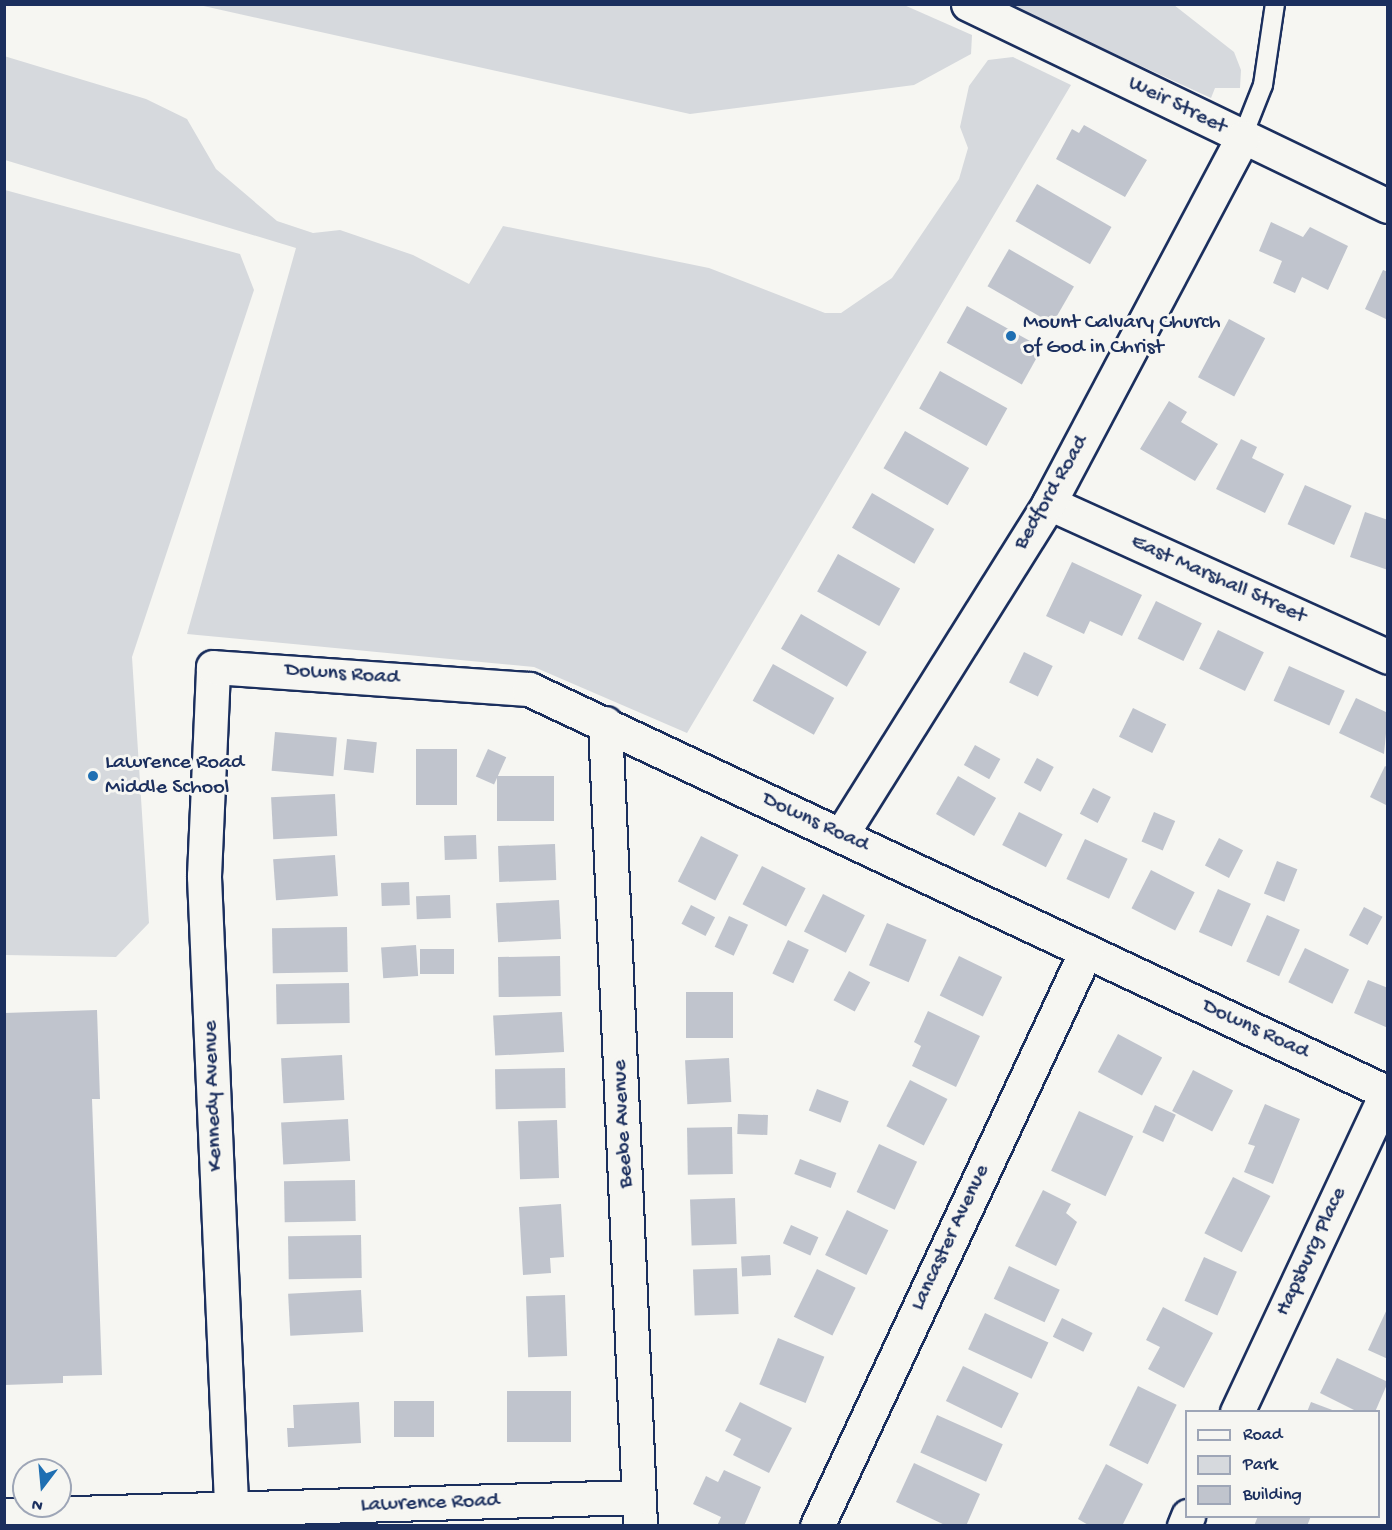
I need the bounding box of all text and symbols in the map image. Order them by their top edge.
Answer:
street label: Weir Street [1123,71,1231,141]
place label: Mount Calvary Church of God in Christ [1023,310,1221,362]
marker: Mount Calvary Church of God in Christ [1004,329,1018,343]
street label: Bedford Road [1009,431,1095,555]
street label: East Marshall Street [1126,529,1310,631]
street label: Downs Road [284,658,400,692]
place label: Lawrence Road Middle School [105,750,244,802]
marker: Lawrence Road Middle School [86,769,100,783]
street label: Downs Road [757,787,873,859]
street label: Downs Road [1197,994,1313,1066]
street label: Kennedy Avenue [198,1020,230,1172]
street label: Beebe Avenue [607,1059,641,1189]
street label: Lancaster Avenue [906,1161,996,1315]
street label: Hapsburg Place [1271,1183,1353,1321]
legend [1185,1410,1380,1518]
text: Road [1243,1425,1282,1446]
text: Park [1243,1455,1277,1476]
north arrow [12,1458,72,1518]
text: Building [1243,1485,1302,1506]
street label: Lawrence Road [360,1488,500,1520]
text: N [30,1493,45,1514]

